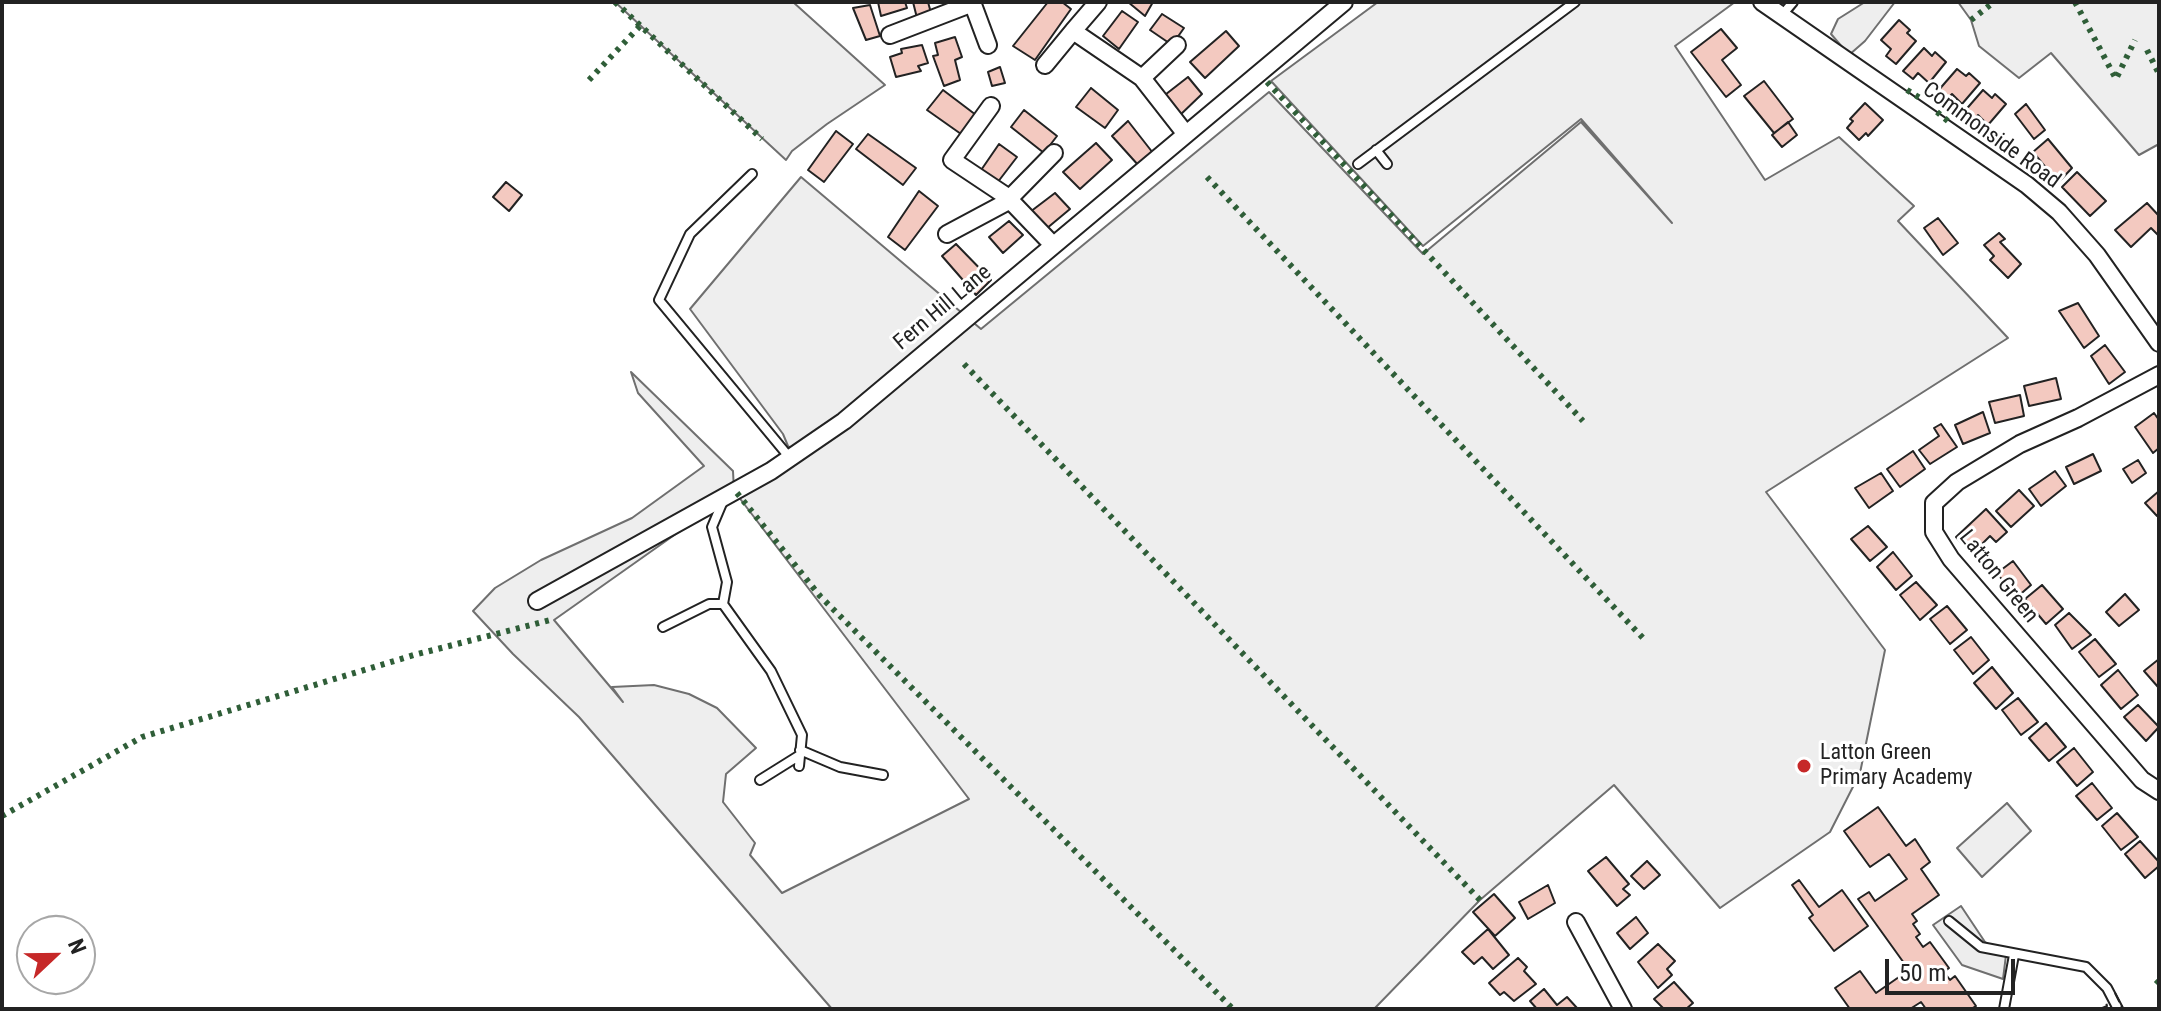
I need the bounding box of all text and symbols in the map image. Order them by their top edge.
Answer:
street label: Commonside Road [1917,77,2065,195]
street label: Fern Hill Lane [889,260,997,356]
street label: Latton Green [1953,525,2043,629]
place label: Latton Green Primary Academy [1820,740,1972,792]
marker: Latton Green Primary Academy [1795,757,1813,775]
north arrow [16,915,96,995]
text: N [63,936,91,957]
scale bar [1889,943,2019,993]
text: 50 m [1899,959,1946,987]

